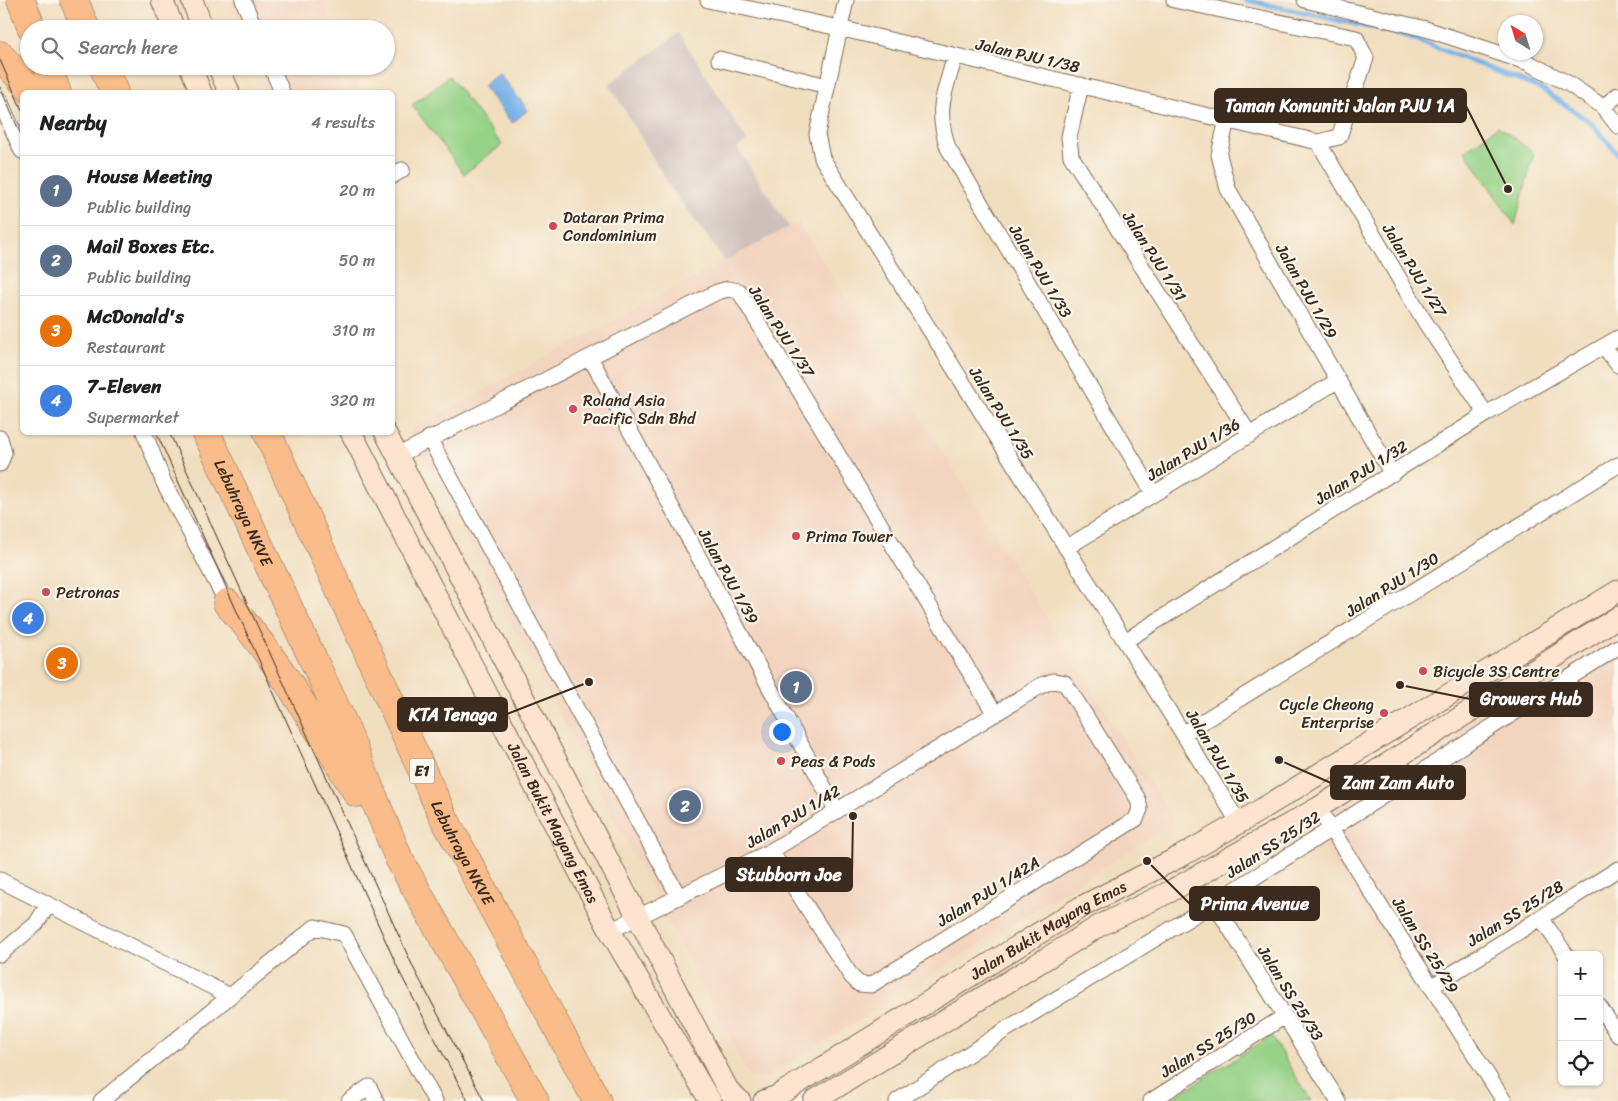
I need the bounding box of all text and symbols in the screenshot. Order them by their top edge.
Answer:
north arrow [1498,15,1543,60]
search box [20,20,395,75]
street label: Jalan PJU 1/38 [972,29,1083,82]
text: Search here [78,31,178,64]
icon: search [38,34,66,62]
callout: Taman Komuniti Jalan PJU 1A [1215,89,1466,122]
text: Taman Komuniti Jalan PJU 1A [1225,90,1455,122]
text: Nearby [40,104,106,142]
text: 4 results [311,108,375,137]
text: House Meeting [87,160,212,193]
text: 1 [53,176,59,205]
text: 20 m [339,176,375,205]
text: Public building [87,193,191,222]
place label: Dataran Prima Condominium [563,203,665,250]
street label: Jalan PJU 1/31 [1114,204,1195,307]
street label: Jalan PJU 1/27 [1374,217,1455,324]
street label: Jalan PJU 1/33 [1001,218,1080,324]
marker: Dataran Prima Condominium [547,220,559,232]
text: Mail Boxes Etc. [87,230,216,263]
street label: Jalan PJU 1/29 [1267,237,1346,345]
text: 2 [51,246,61,275]
text: 50 m [339,246,375,275]
text: Public building [87,263,191,292]
street label: Jalan PJU 1/37 [740,278,823,384]
text: McDonald's [87,300,184,333]
text: 3 [52,316,60,345]
text: 310 m [333,316,375,345]
text: Restaurant [87,333,166,362]
street label: Jalan PJU 1/35 [961,360,1042,466]
text: 7-Eleven [87,370,161,403]
text: 4 [51,386,61,415]
text: 320 m [330,386,375,415]
place label: Roland Asia Pacific Sdn Bhd [583,386,697,433]
text: Supermarket [87,403,179,432]
marker: Roland Asia Pacific Sdn Bhd [567,403,579,415]
street label: Jalan PJU 1/36 [1140,410,1246,489]
street label: Jalan PJU 1/32 [1308,432,1414,513]
street label: Lebuhraya NKVE [206,454,282,572]
street label: Jalan PJU 1/39 [690,522,767,630]
place label: Prima Tower [806,522,893,551]
marker: Prima Tower [790,530,802,542]
street label: Jalan PJU 1/30 [1339,544,1445,625]
place label: Petronas [56,578,120,607]
marker: Petronas [40,586,52,598]
pin: 4 [12,599,44,637]
pin: 3 [46,644,78,682]
place label: Bicycle 3S Centre [1433,657,1560,686]
marker: Bicycle 3S Centre [1417,665,1429,677]
pin: 1 [780,668,812,706]
callout: Growers Hub [1470,683,1592,716]
text: Growers Hub [1479,683,1582,715]
place label: Cycle Cheong Enterprise [1280,690,1374,737]
callout: KTA Tenaga [398,698,507,731]
text: KTA Tenaga [408,699,498,731]
street label: Jalan PJU 1/35 [1177,703,1257,809]
marker: Cycle Cheong Enterprise [1378,707,1390,719]
your location [769,719,795,745]
street label: Jalan Bukit Mayang Emas [499,736,607,909]
place label: Peas & Pods [791,747,876,776]
marker: Peas & Pods [775,755,787,767]
road number: E1 [410,758,434,784]
callout: Zam Zam Auto [1331,766,1465,799]
text: Zam Zam Auto [1341,767,1455,799]
street label: Jalan PJU 1/42 [739,777,846,857]
pin: 2 [669,787,701,825]
street label: Lebuhraya NKVE [423,795,503,912]
street label: Jalan SS 25/32 [1219,803,1327,887]
street label: Jalan PJU 1/42A [930,848,1046,935]
callout: Stubborn Joe [726,858,852,891]
text: Stubborn Joe [735,859,843,891]
street label: Jalan Bukit Mayang Emas [963,872,1132,988]
street label: Jalan SS 25/28 [1460,872,1570,955]
callout: Prima Avenue [1190,887,1319,920]
text: Prima Avenue [1201,888,1310,920]
street label: Jalan SS 25/29 [1384,890,1467,1000]
street label: Jalan SS 25/33 [1249,939,1332,1047]
map controls [1558,951,1603,1086]
button: + [1558,951,1603,996]
button: − [1558,996,1603,1041]
street label: Jalan SS 25/30 [1153,1003,1262,1086]
button: locate [1558,1041,1603,1086]

